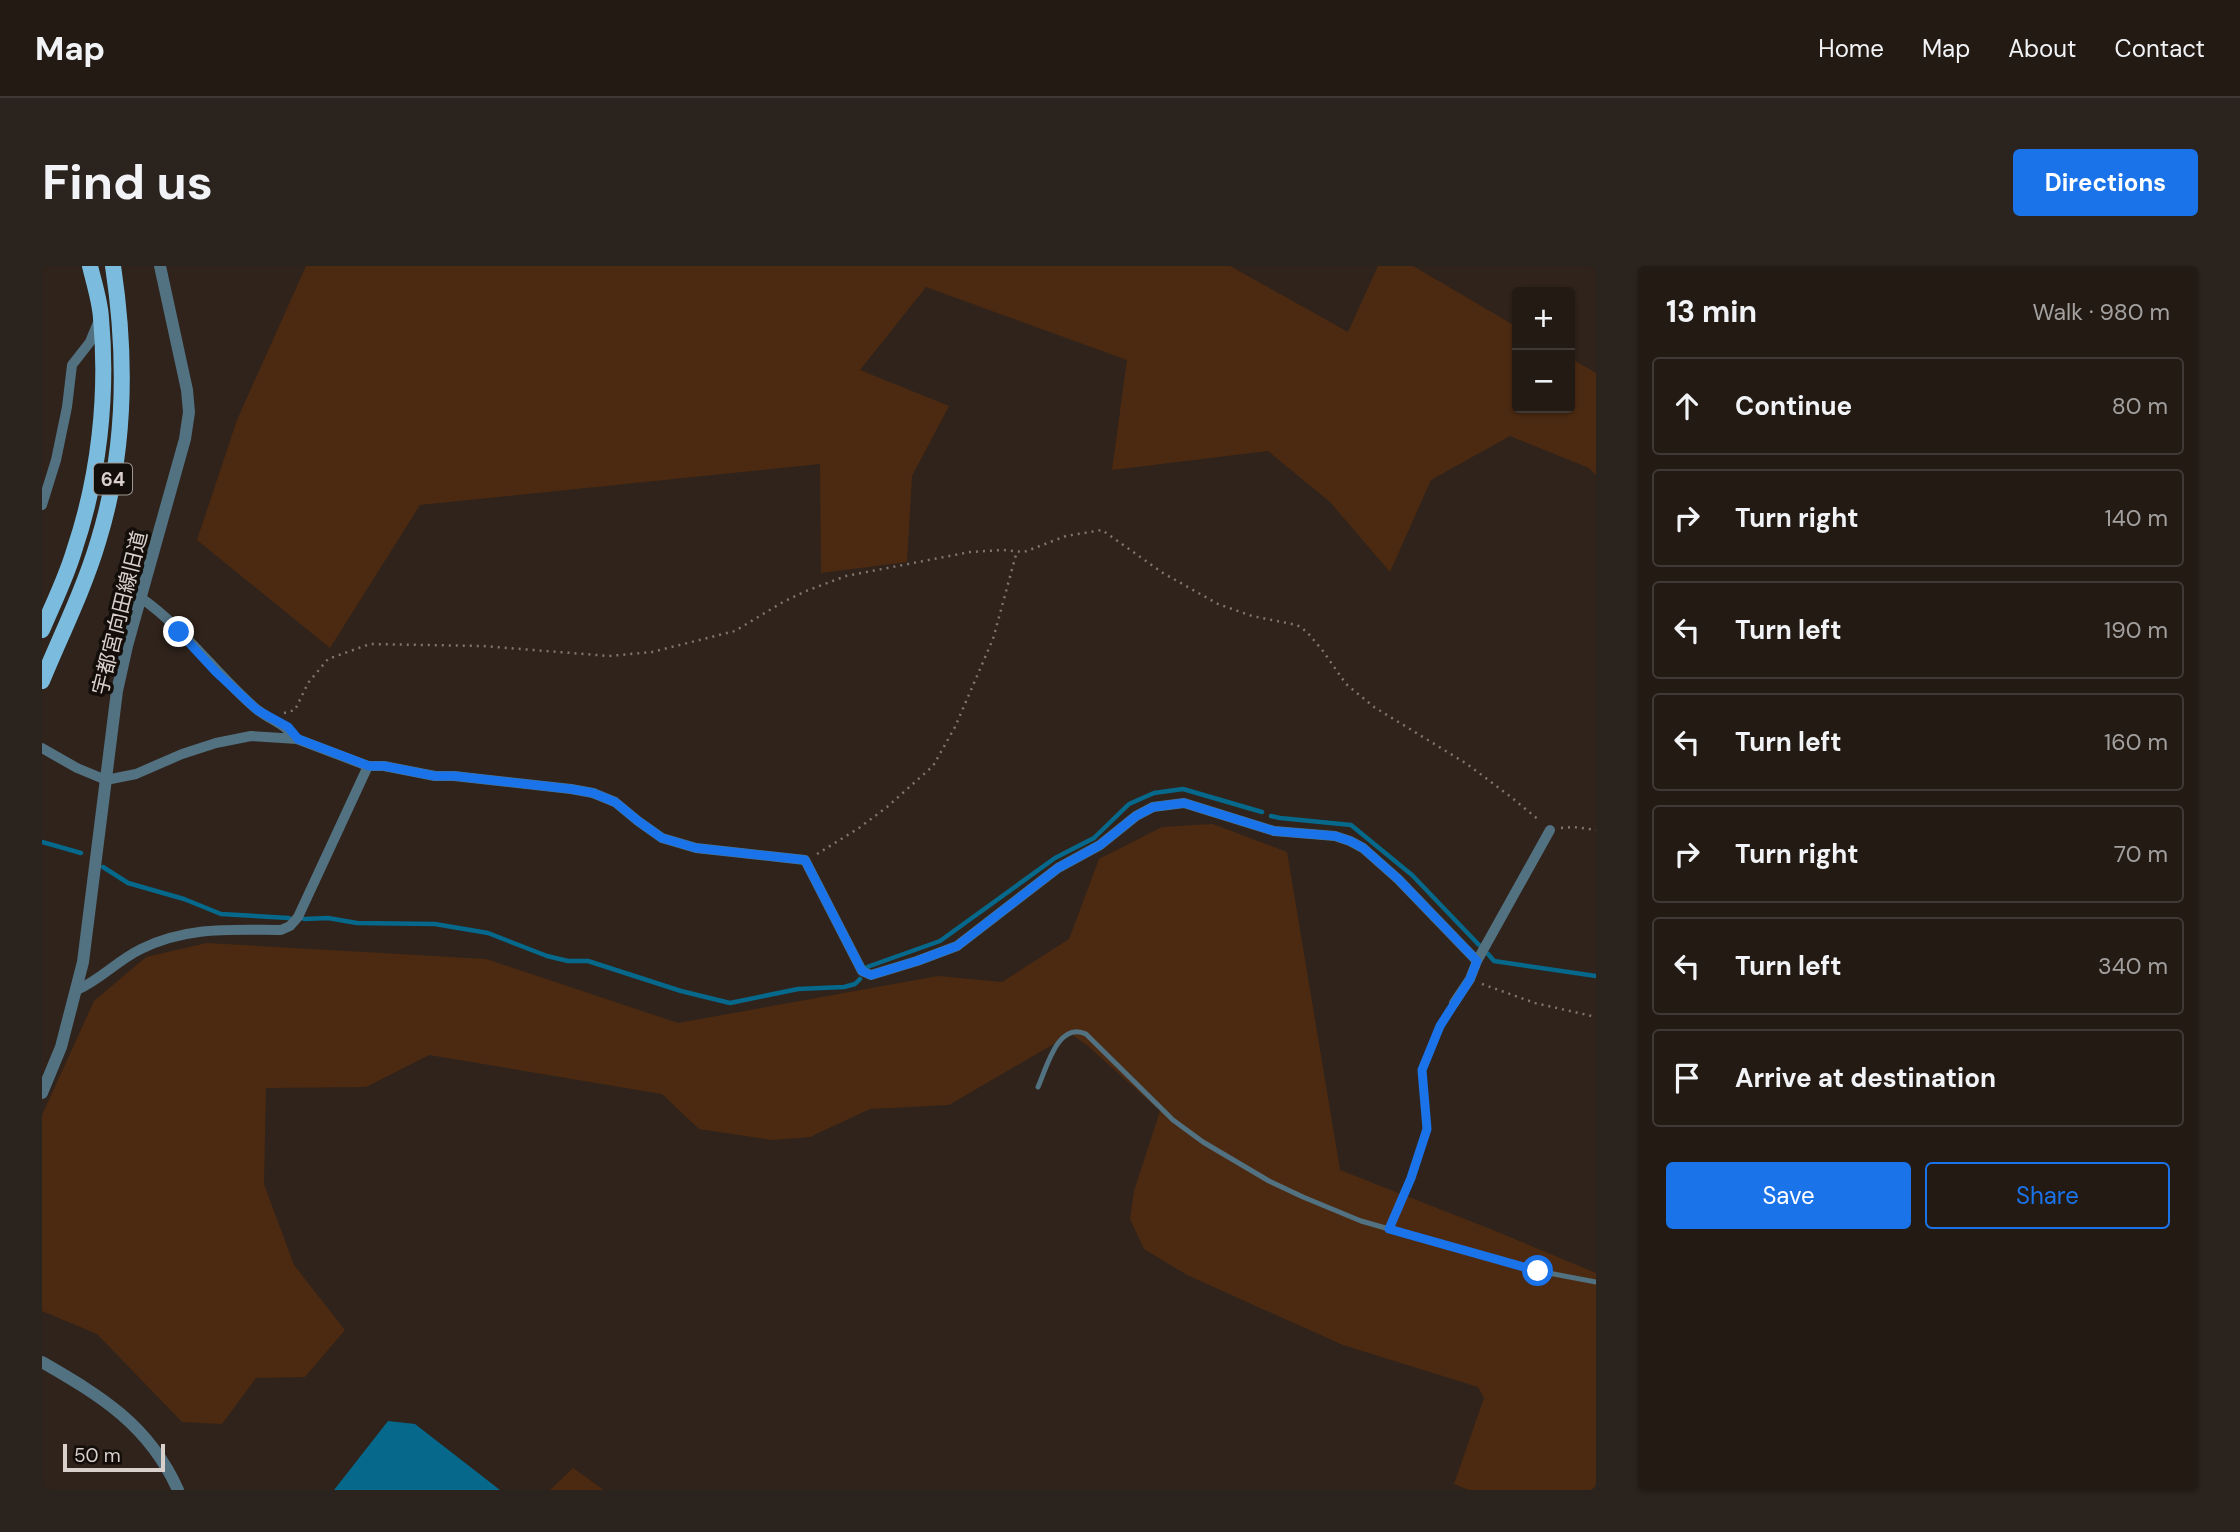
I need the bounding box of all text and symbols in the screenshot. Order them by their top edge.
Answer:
text: Map [35,27,105,70]
text: Home [1818,33,1884,64]
text: Map [1922,33,1970,64]
text: About [2008,33,2077,64]
text: Contact [2115,33,2205,64]
button: Directions [2013,149,2198,216]
text: Find us [42,150,213,214]
map controls [1512,287,1575,413]
button: + [1512,287,1575,350]
text: 13 min [1666,292,1757,331]
text: Walk · 980 m [2032,297,2170,327]
button: − [1512,350,1575,413]
icon: ahead [1668,387,1706,425]
text: Continue [1735,389,1852,423]
text: 80 m [2112,391,2168,421]
road number: 64 [94,463,132,494]
icon: right [1668,499,1706,537]
text: Turn right [1735,501,1859,535]
text: 140 m [2105,503,2168,533]
street label: 宇都宮向田線旧道 [86,528,154,698]
icon: left [1668,611,1706,649]
text: Turn left [1735,613,1842,647]
text: 190 m [2104,615,2168,645]
route end [163,616,194,647]
icon: left [1668,723,1706,761]
text: Turn left [1735,725,1842,759]
text: 160 m [2104,727,2168,757]
icon: right [1668,835,1706,873]
text: Turn right [1735,837,1859,871]
text: 70 m [2114,839,2168,869]
icon: left [1668,947,1706,985]
text: Turn left [1735,949,1842,983]
text: 340 m [2098,951,2168,981]
icon: arrive [1668,1059,1706,1097]
text: Arrive at destination [1735,1061,1996,1095]
button: Save [1666,1162,1911,1229]
button: Share [1925,1162,2170,1229]
route start [1522,1255,1553,1286]
scale bar [63,1441,164,1473]
text: 50 m [74,1443,121,1468]

